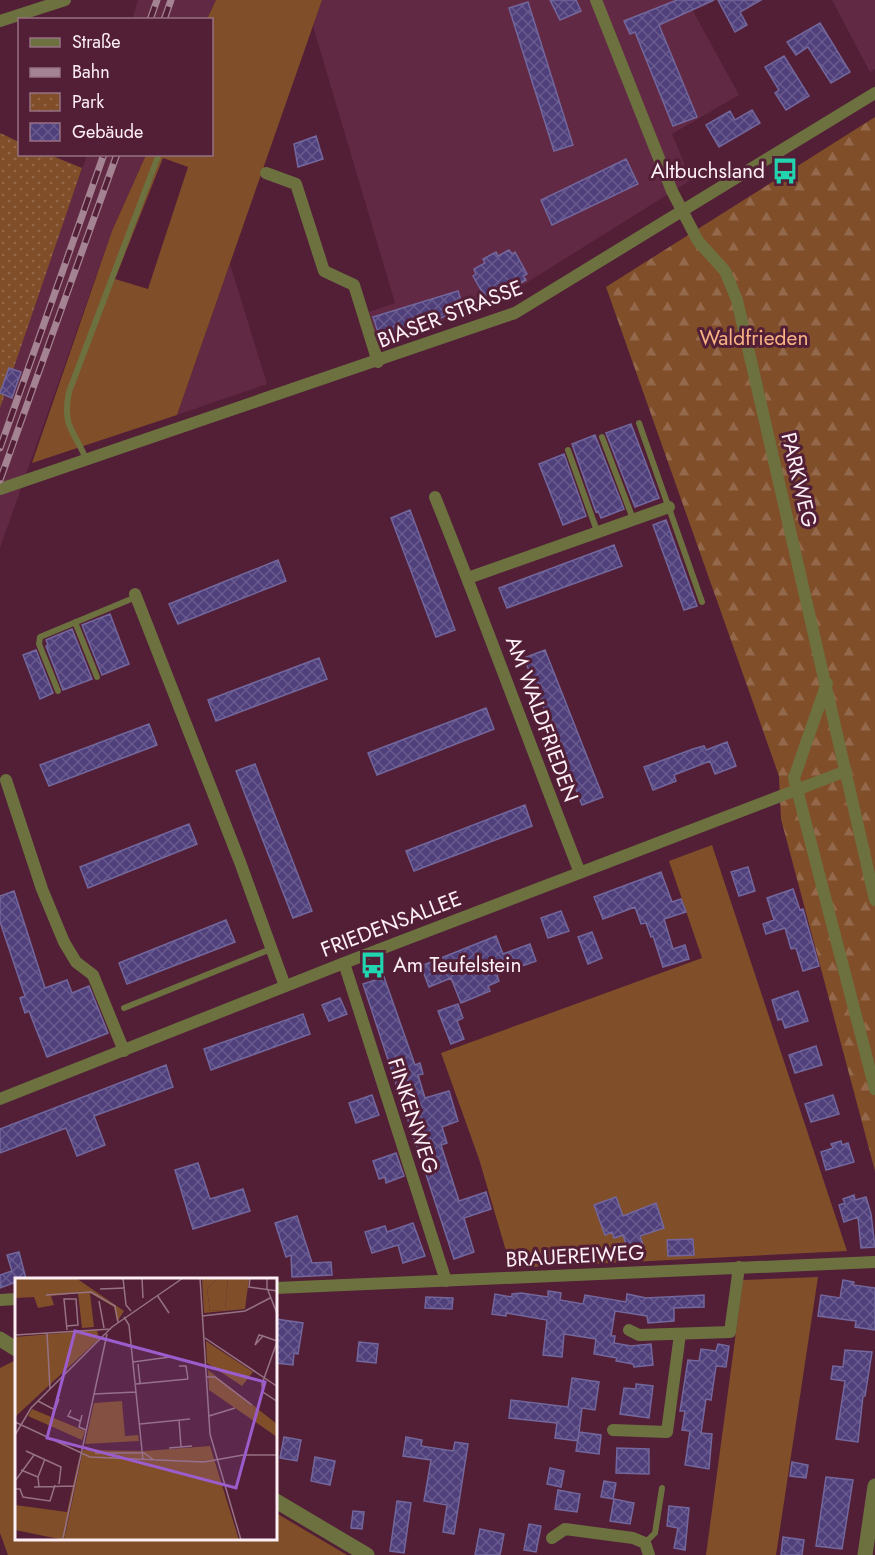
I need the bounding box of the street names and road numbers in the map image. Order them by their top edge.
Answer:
street label: BIASER STRASSE [373,273,527,355]
street label: PARKWEG [773,429,825,531]
street label: AM WALDFRIEDEN [498,632,586,806]
street label: FRIEDENSALLEE [316,883,466,965]
street label: FINKENWEG [380,1054,446,1178]
street label: BRAUEREIWEG [505,1237,645,1275]

